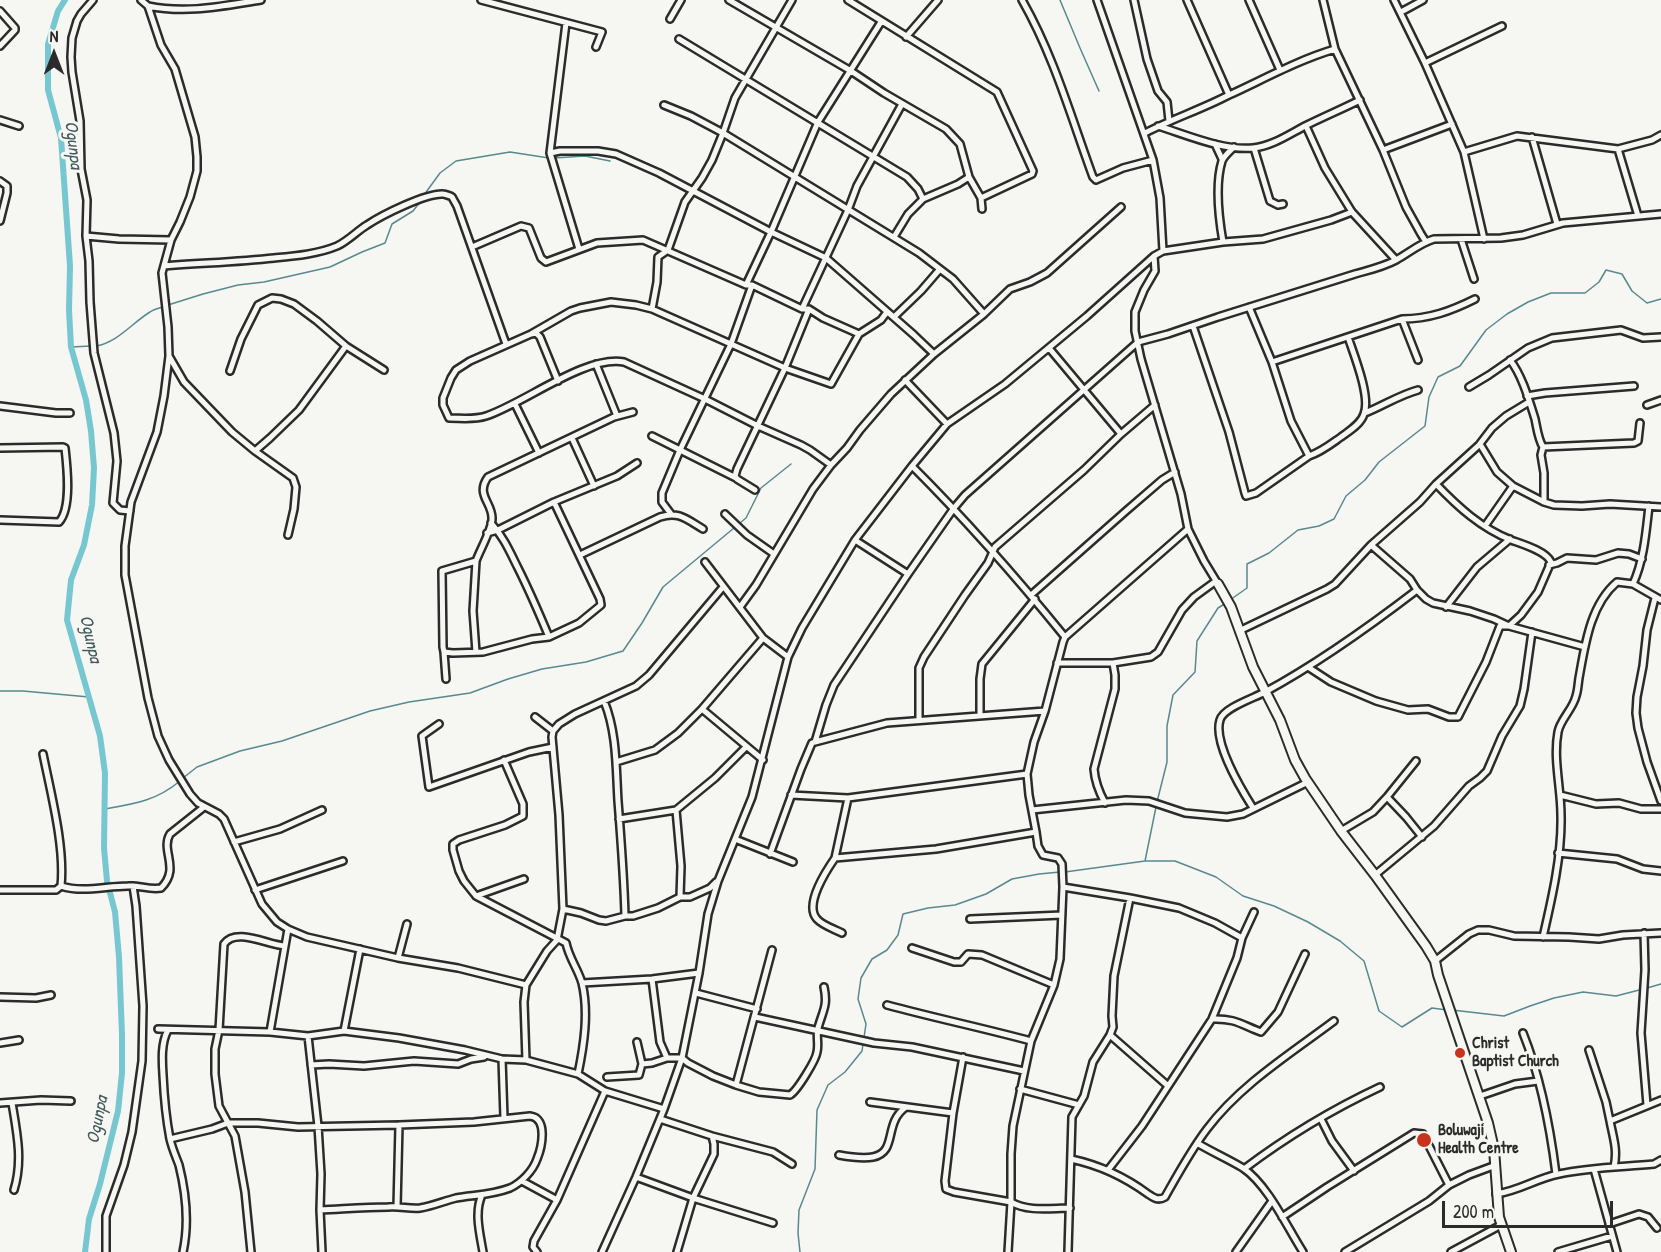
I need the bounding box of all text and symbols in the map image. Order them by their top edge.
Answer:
north arrow [24,24,84,84]
text: N [50,25,58,47]
water label: Ogunpa [59,120,87,170]
water label: Ogunpa [74,613,106,665]
place label: Christ Baptist Church [1472,1034,1559,1072]
marker: Christ Baptist Church [1453,1046,1467,1060]
water label: Ogunpa [83,1094,113,1146]
place label: Boluwaji Health Centre [1438,1121,1519,1159]
marker: Boluwaji Health Centre [1415,1131,1433,1149]
scale bar [1445,1189,1616,1227]
text: 200 m [1453,1199,1494,1224]

